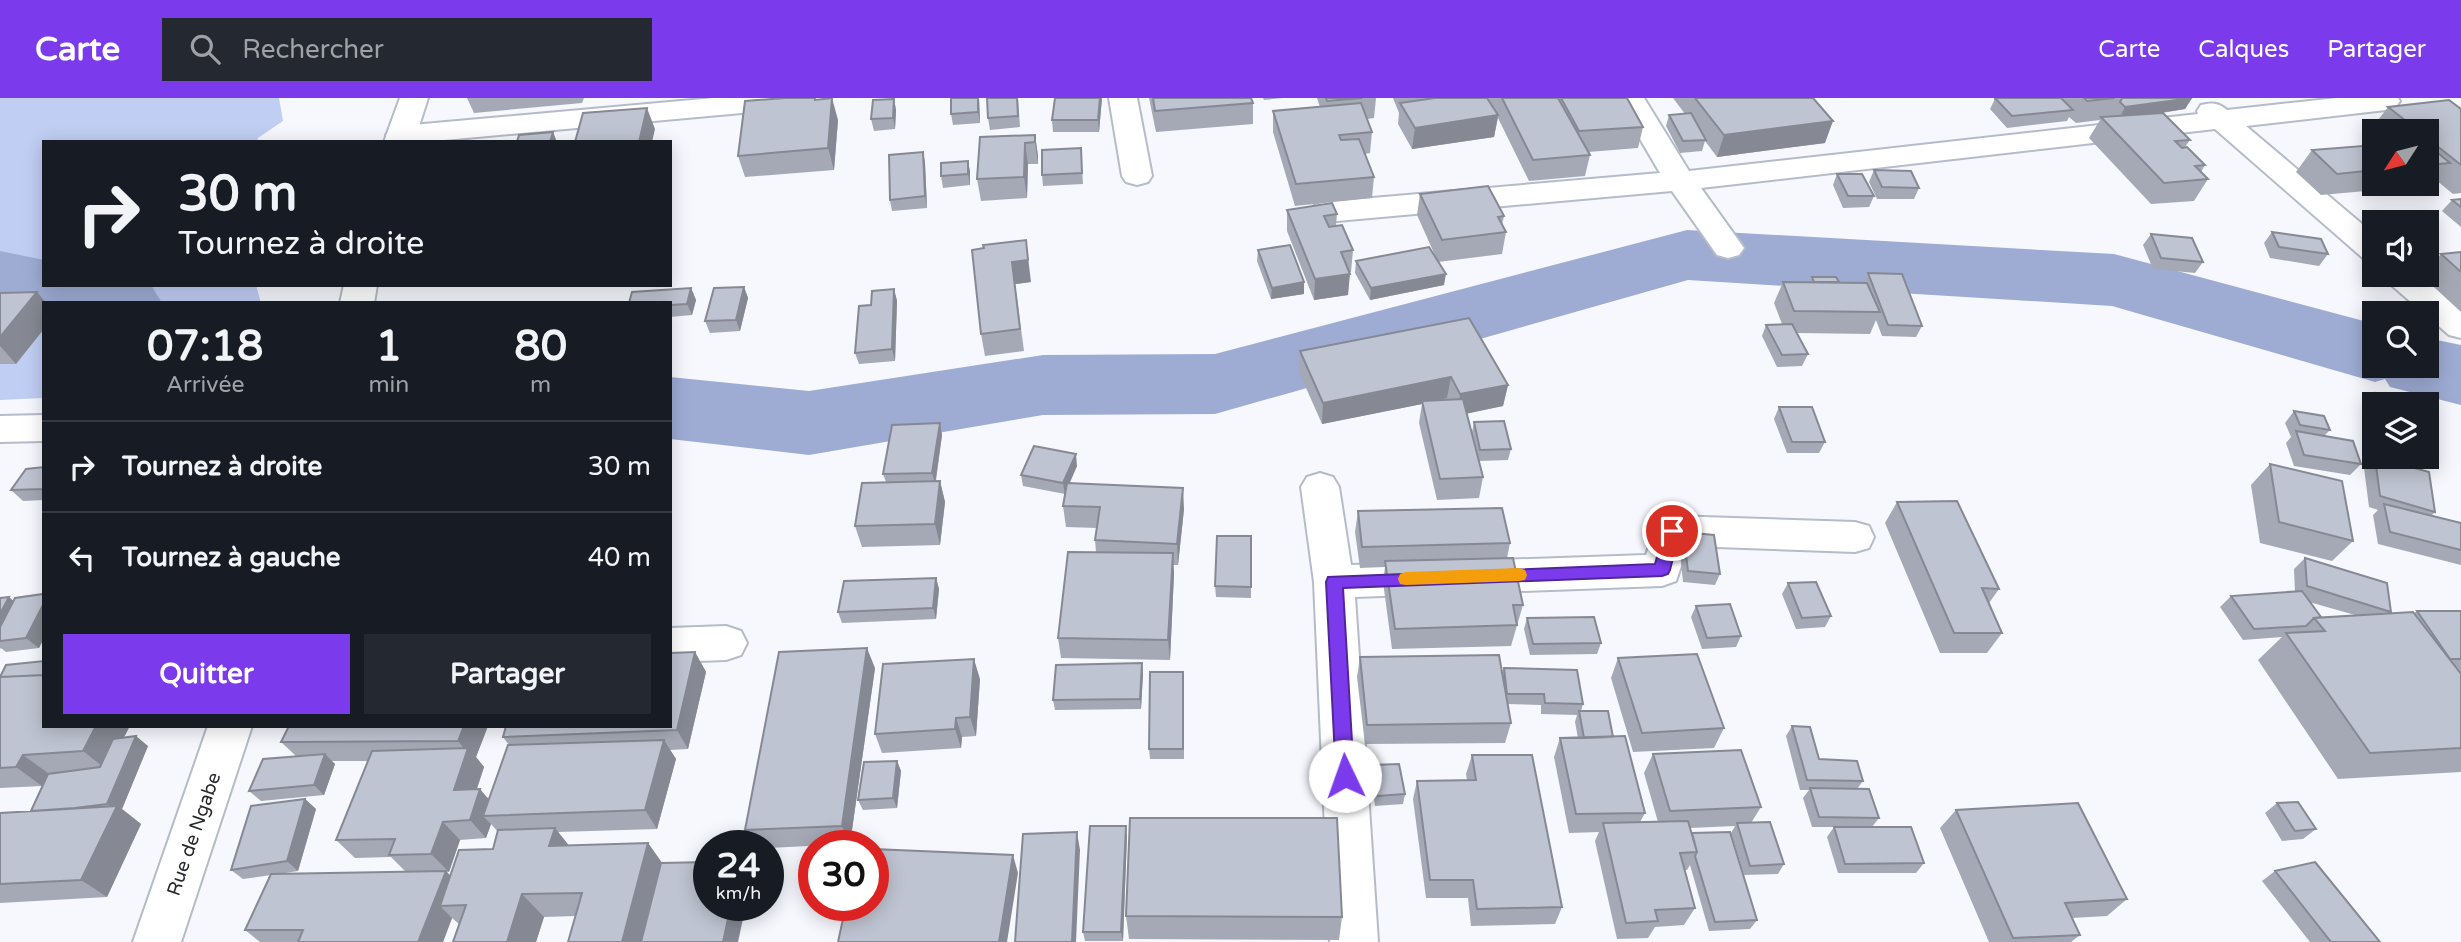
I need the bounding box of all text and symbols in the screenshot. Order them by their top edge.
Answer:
search box [162,18,652,81]
text: Carte [35,30,120,69]
icon: search [186,30,224,68]
text: Rechercher [242,34,384,65]
text: Carte [2098,35,2160,64]
text: Calques [2198,35,2289,64]
text: Partager [2327,35,2426,64]
north arrow [2362,119,2440,196]
map controls [2362,119,2439,469]
text: 30 m [178,165,297,224]
icon: right [63,168,154,259]
button: sound [2362,210,2439,287]
text: Tournez à droite [178,225,424,263]
button: search [2362,301,2439,378]
text: 07:18 [147,321,263,372]
text: 1 [376,321,402,372]
text: 80 [514,321,567,372]
text: Arrivée [166,371,244,399]
text: min [368,371,409,399]
text: m [530,371,551,399]
button: layers [2362,392,2439,469]
icon: right [63,448,101,486]
text: Tournez à droite [122,451,322,482]
text: 30 m [588,451,651,482]
pin [1642,501,1702,561]
icon: arrive [1653,512,1691,550]
icon: left [63,539,101,577]
text: Tournez à gauche [122,542,341,573]
text: 40 m [588,542,651,573]
button: Quitter [63,634,350,714]
button: Partager [364,634,651,714]
position arrow [1308,739,1382,813]
street label: Rue de Ngabe [163,769,225,899]
speed limit sign: 30 [798,830,889,921]
text: 24 [717,845,760,887]
text: km/h [716,882,761,904]

